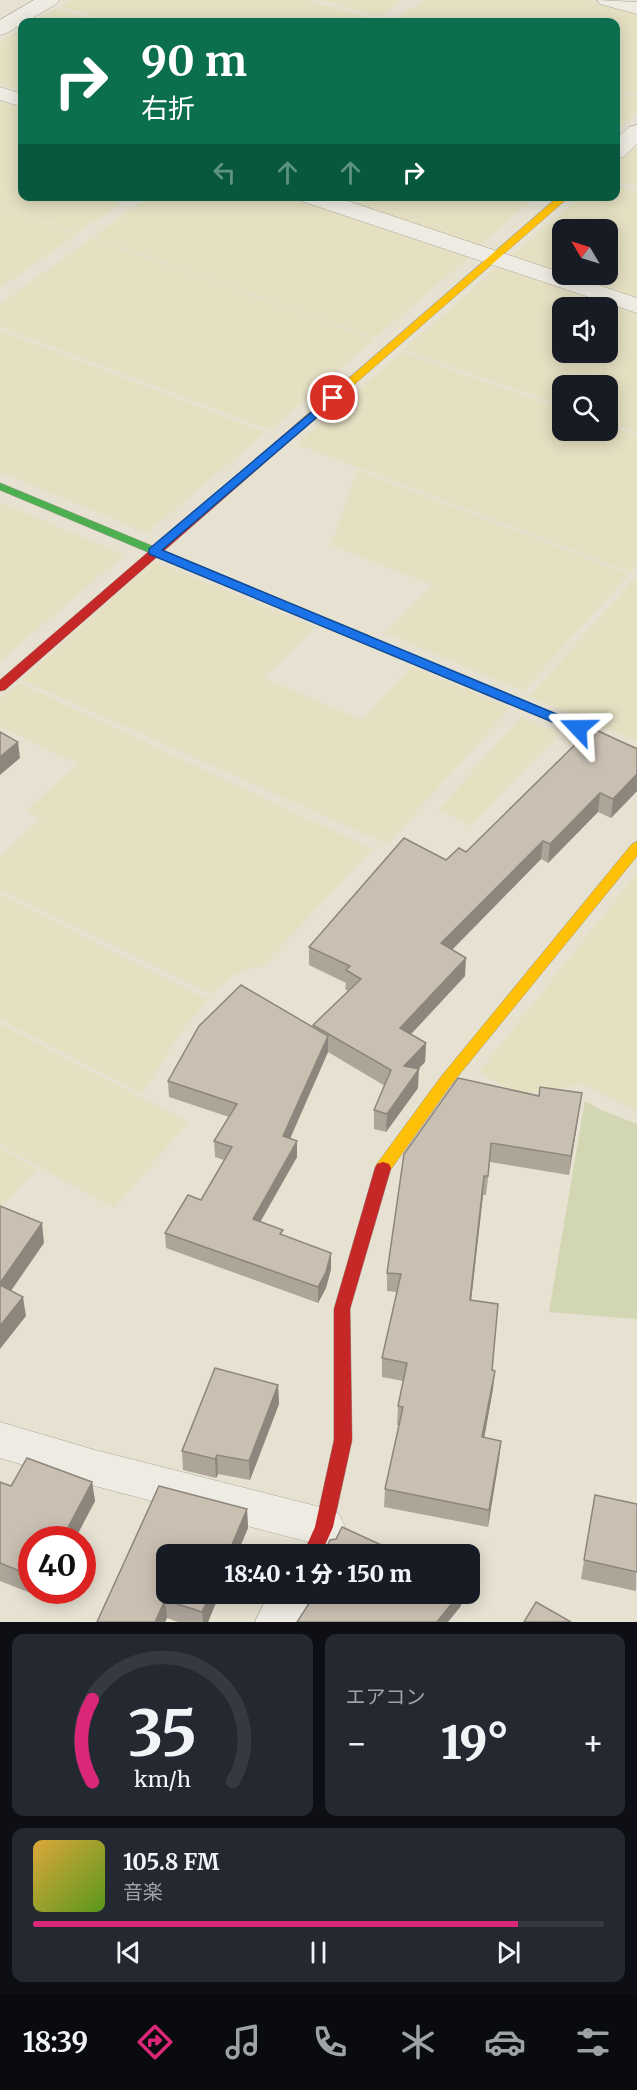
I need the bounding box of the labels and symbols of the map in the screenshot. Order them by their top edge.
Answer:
north arrow [552,219,618,285]
pin [307,372,358,423]
position arrow [546,696,610,760]
speed limit sign: 40 [18,1526,96,1604]

